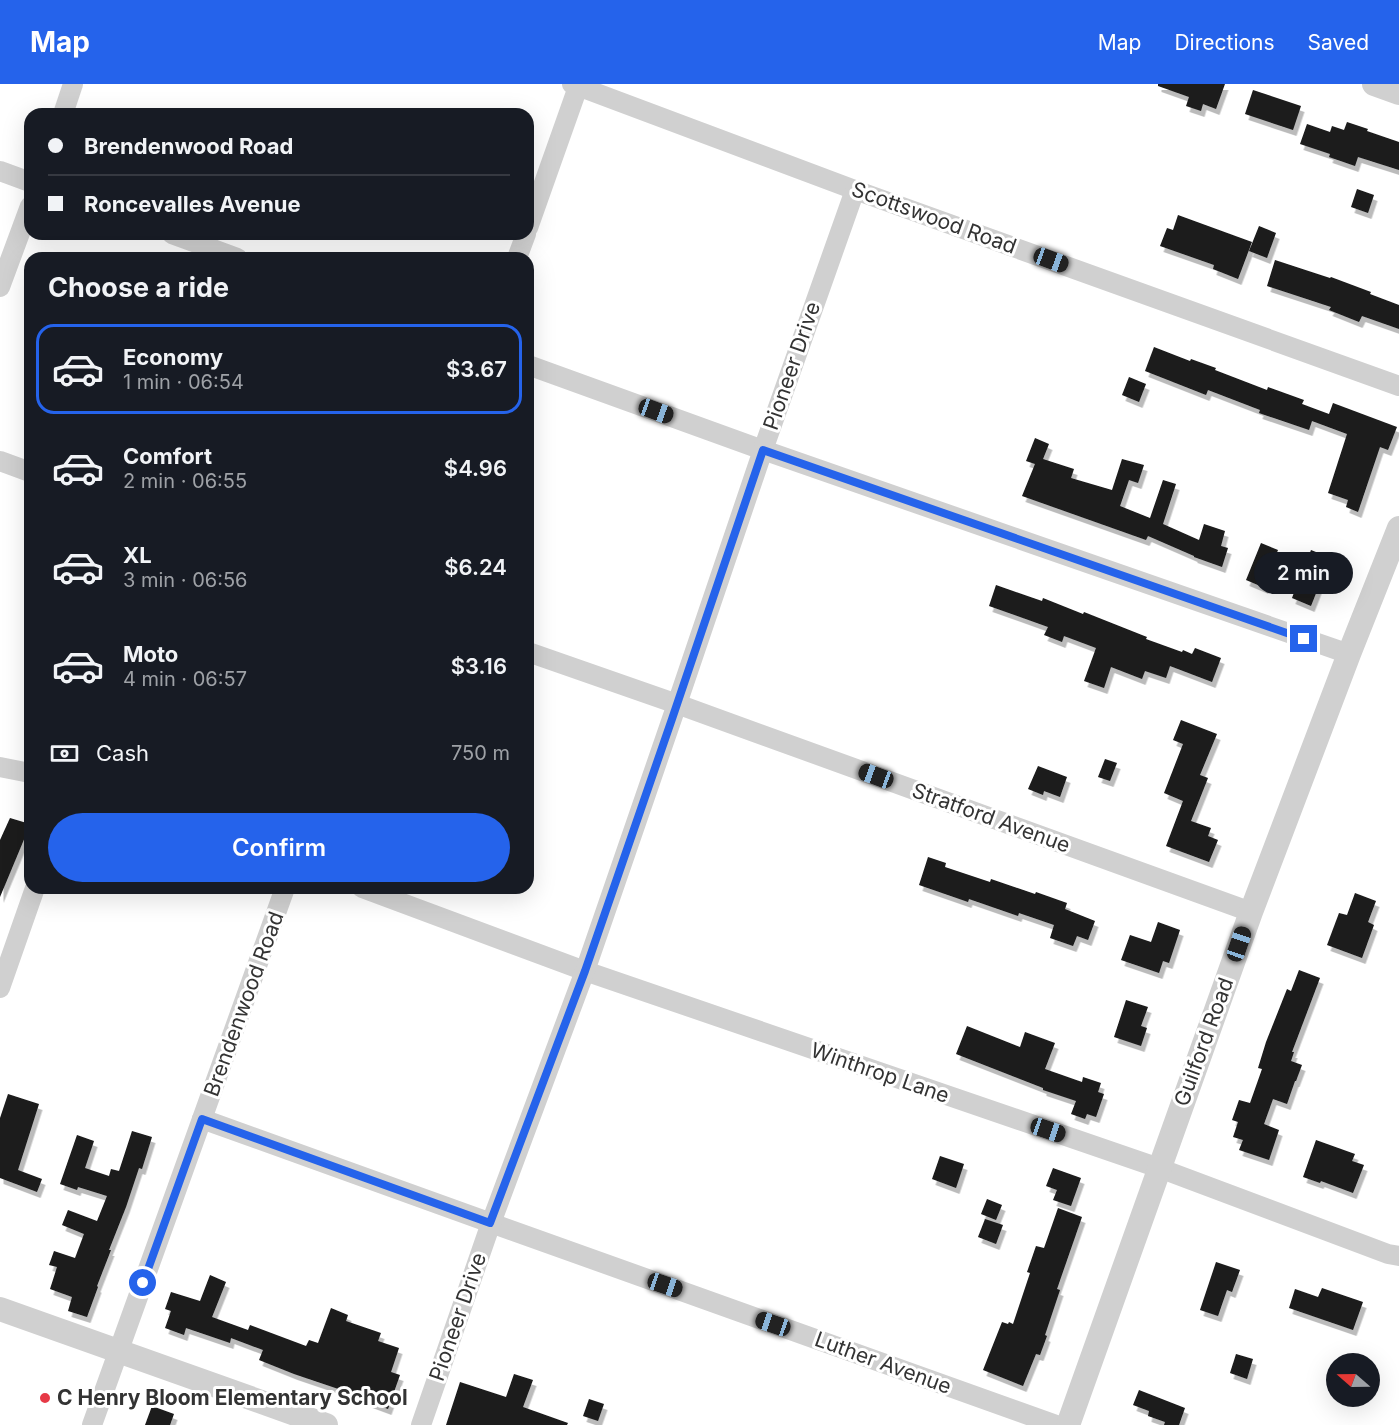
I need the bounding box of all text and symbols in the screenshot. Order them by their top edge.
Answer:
text: Map [30,25,90,59]
text: Map [1098,30,1141,55]
text: Directions [1174,30,1275,55]
text: Saved [1308,30,1369,55]
text: Brendenwood Road [84,133,293,159]
street label: Scottswood Road [848,176,1020,259]
text: Roncevalles Avenue [84,191,301,217]
car [1031,245,1071,275]
text: Choose a ride [48,271,229,304]
street label: Pioneer Drive [758,298,825,433]
icon: car [51,342,105,396]
text: Economy [123,344,223,370]
text: $3.67 [446,356,507,382]
text: 1 min · 06:54 [123,370,244,394]
car [636,396,676,426]
icon: car [51,441,105,495]
text: Comfort [123,443,212,469]
text: $4.96 [444,455,507,481]
text: 2 min · 06:55 [123,469,247,493]
icon: car [51,540,105,594]
text: XL [123,542,152,568]
callout: 2 min [1254,552,1354,594]
text: $6.24 [444,554,507,580]
text: 2 min [1277,561,1330,585]
text: 3 min · 06:56 [123,568,248,592]
route end [1290,625,1317,652]
icon: car [51,639,105,693]
text: Moto [123,641,178,667]
text: $3.16 [451,653,507,679]
text: 4 min · 06:57 [123,667,247,691]
icon: cash [48,737,81,770]
text: Cash [96,740,149,766]
text: 750 m [451,741,510,765]
car [856,761,896,791]
street label: Stratford Avenue [909,777,1074,858]
button: Confirm [48,813,510,882]
street label: Brendenwood Road [198,908,289,1100]
car [1225,924,1253,964]
street label: Guilford Road [1169,974,1238,1110]
street label: Winthrop Lane [808,1037,953,1108]
car [1028,1116,1068,1144]
street label: Pioneer Drive [424,1249,491,1384]
route start [129,1269,156,1296]
car [645,1271,685,1299]
car [753,1310,793,1338]
street label: Luther Avenue [812,1326,955,1399]
north arrow [1326,1353,1380,1407]
map controls [1326,1353,1380,1407]
place label: C Henry Bloom Elementary School [57,1385,408,1410]
marker: C Henry Bloom Elementary School [38,1391,52,1405]

